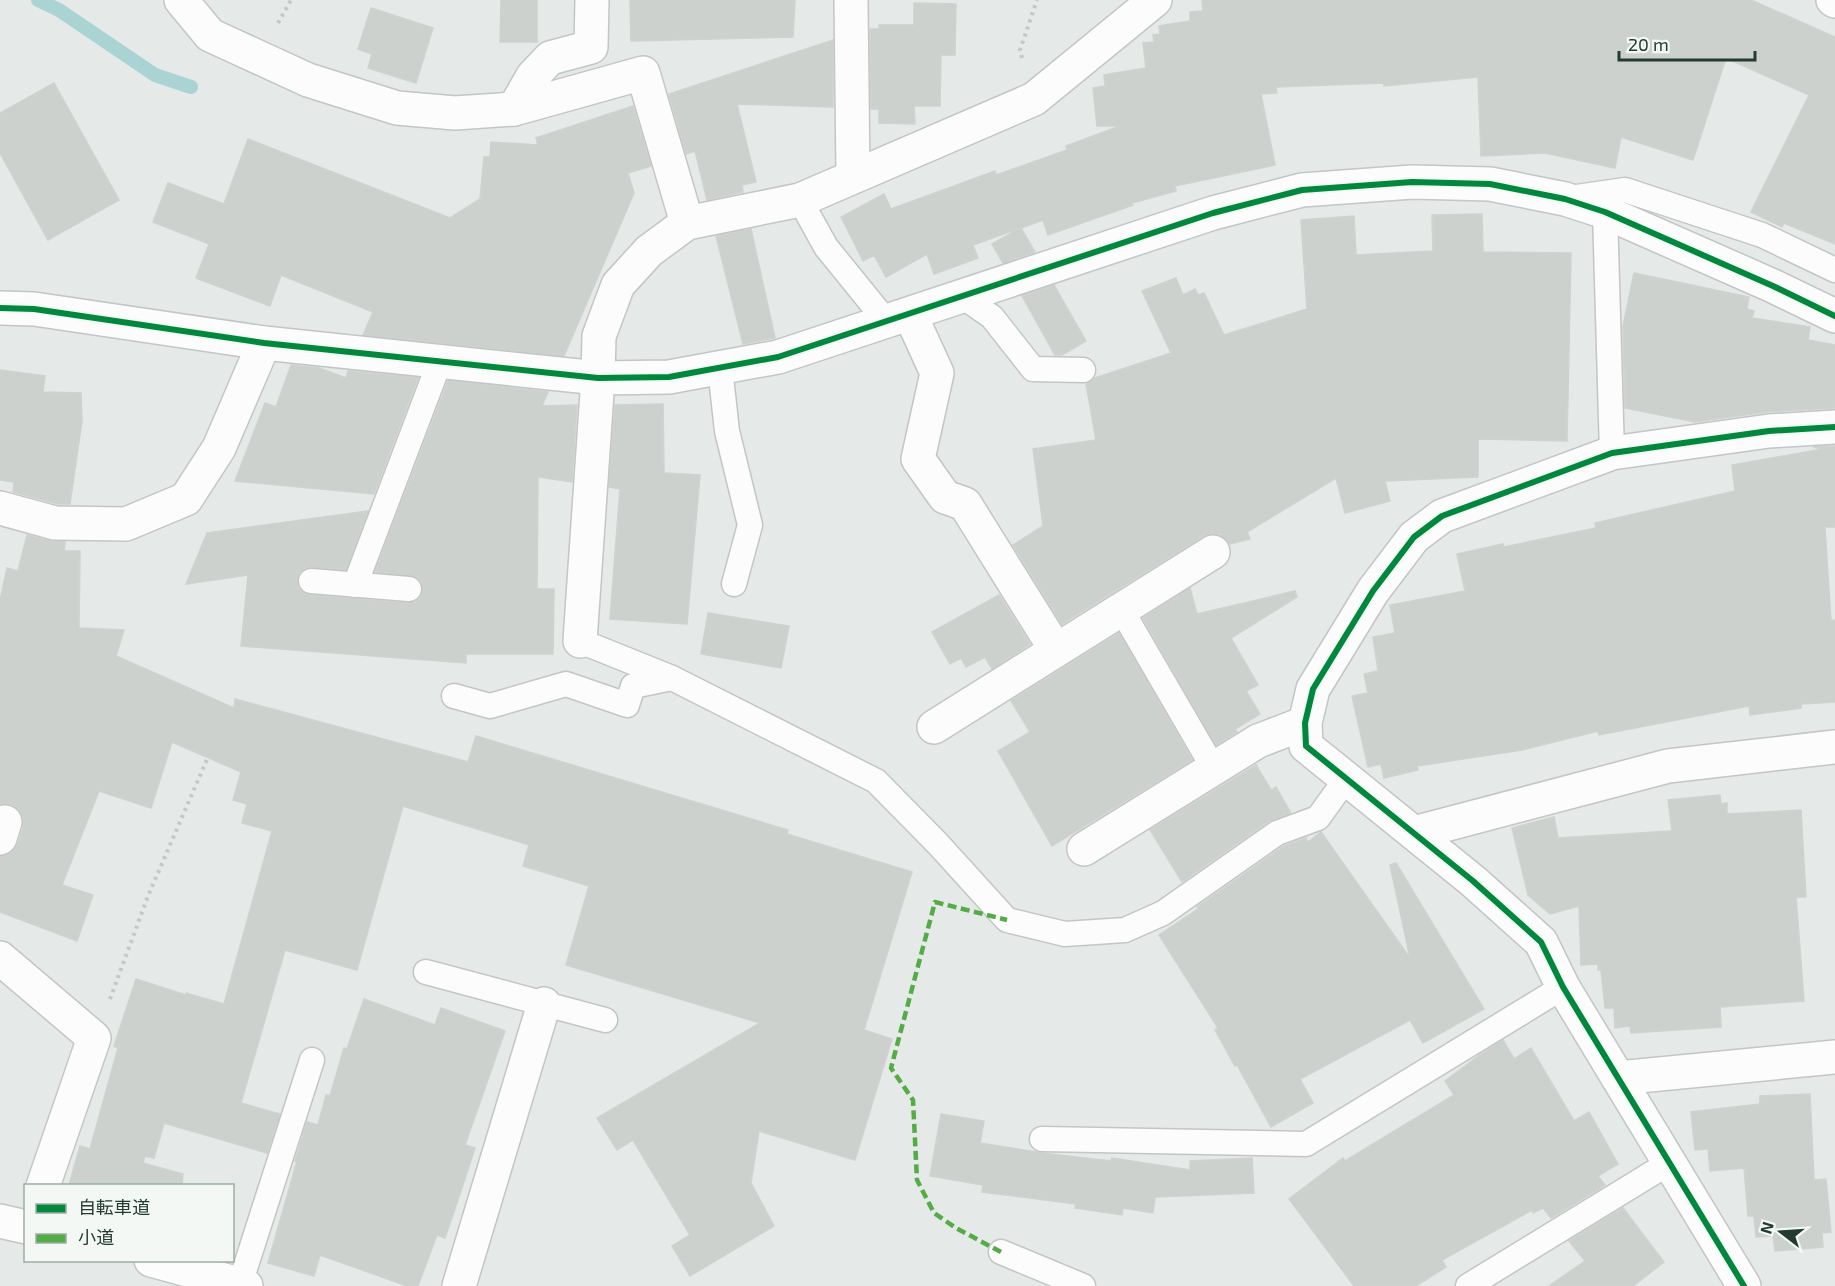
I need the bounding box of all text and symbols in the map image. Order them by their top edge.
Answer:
scale bar [1619,24,1756,62]
text: 20 m [1628,33,1669,55]
legend [24,1184,234,1262]
text: 自転車道 [78,1196,150,1218]
north arrow [1751,1202,1811,1262]
text: N [1755,1219,1777,1236]
text: 小道 [78,1226,114,1248]

